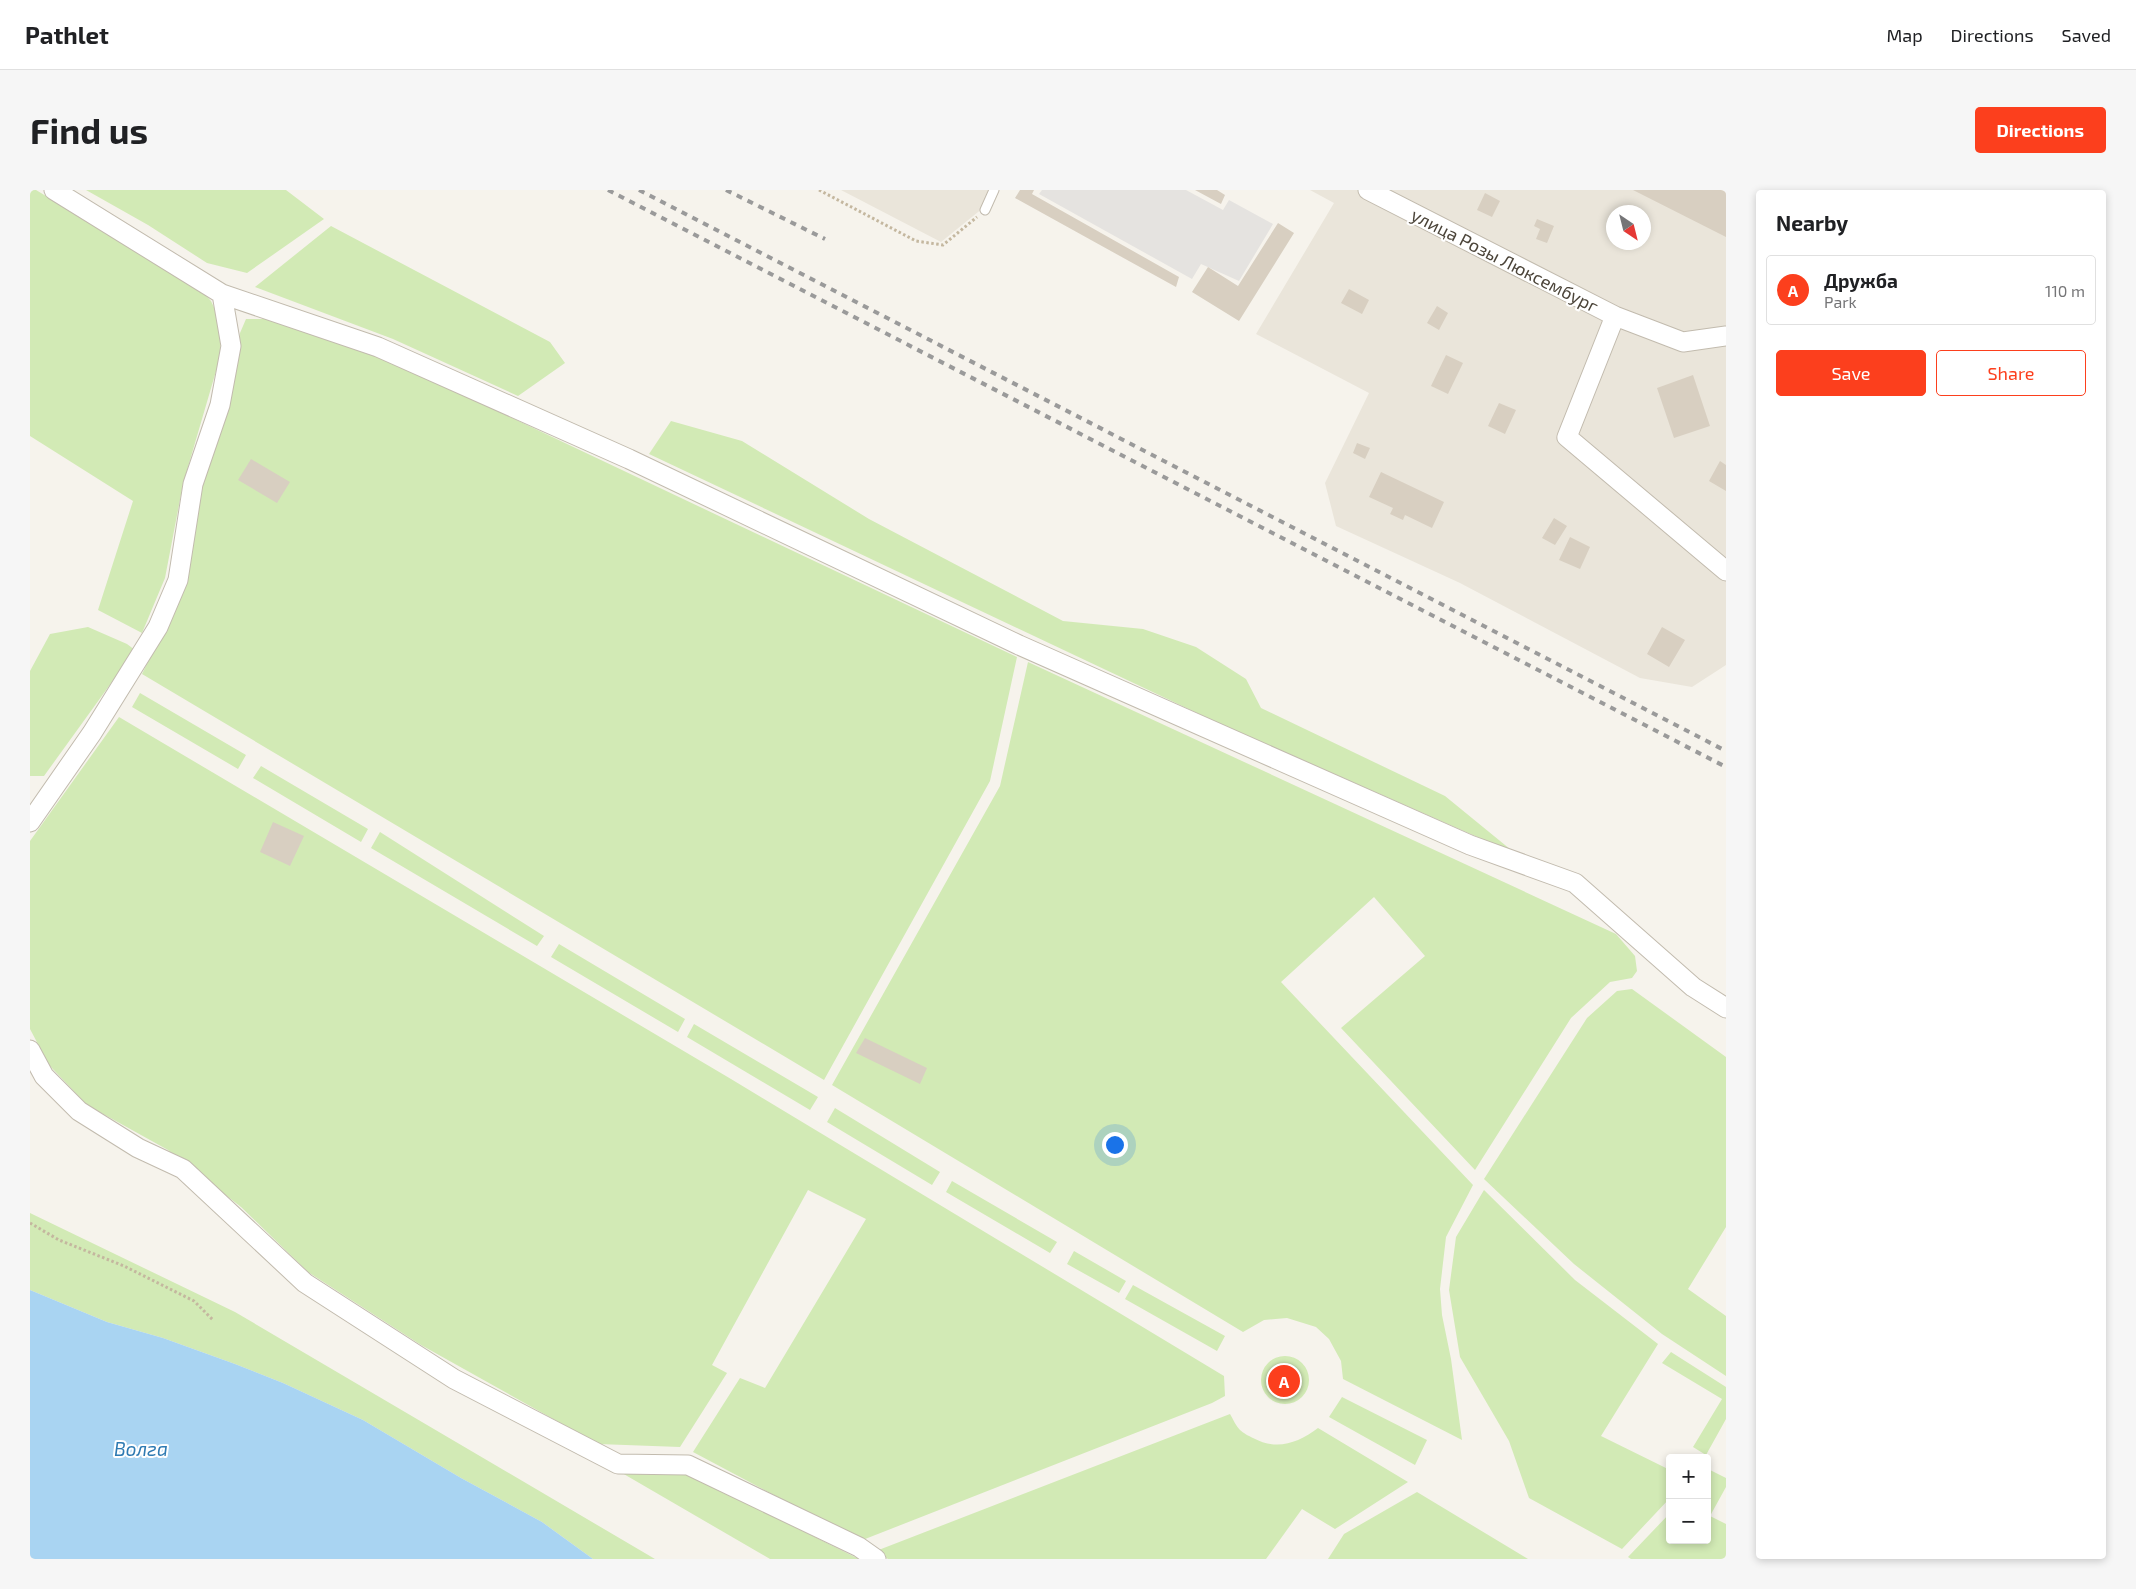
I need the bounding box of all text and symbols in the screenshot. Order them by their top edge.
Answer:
text: Pathlet [25,20,109,49]
text: Map [1886,24,1923,46]
text: Directions [1951,24,2034,46]
text: Saved [2062,24,2111,46]
button: Directions [1975,107,2106,153]
text: Find us [30,109,148,151]
street label: улица Розы Люксембург [1408,203,1602,317]
north arrow [1606,205,1651,250]
text: Nearby [1776,210,1848,235]
text: Дружба [1824,269,1898,292]
text: A [1788,281,1798,300]
text: 110 m [2045,281,2085,300]
text: Park [1824,292,1857,311]
button: Save [1776,350,1926,396]
button: Share [1936,350,2086,396]
your location [1102,1132,1128,1158]
pin: A [1268,1362,1300,1400]
water label: Волга [114,1437,168,1460]
map controls [1666,1454,1711,1544]
button: + [1666,1454,1711,1499]
button: − [1666,1499,1711,1544]

